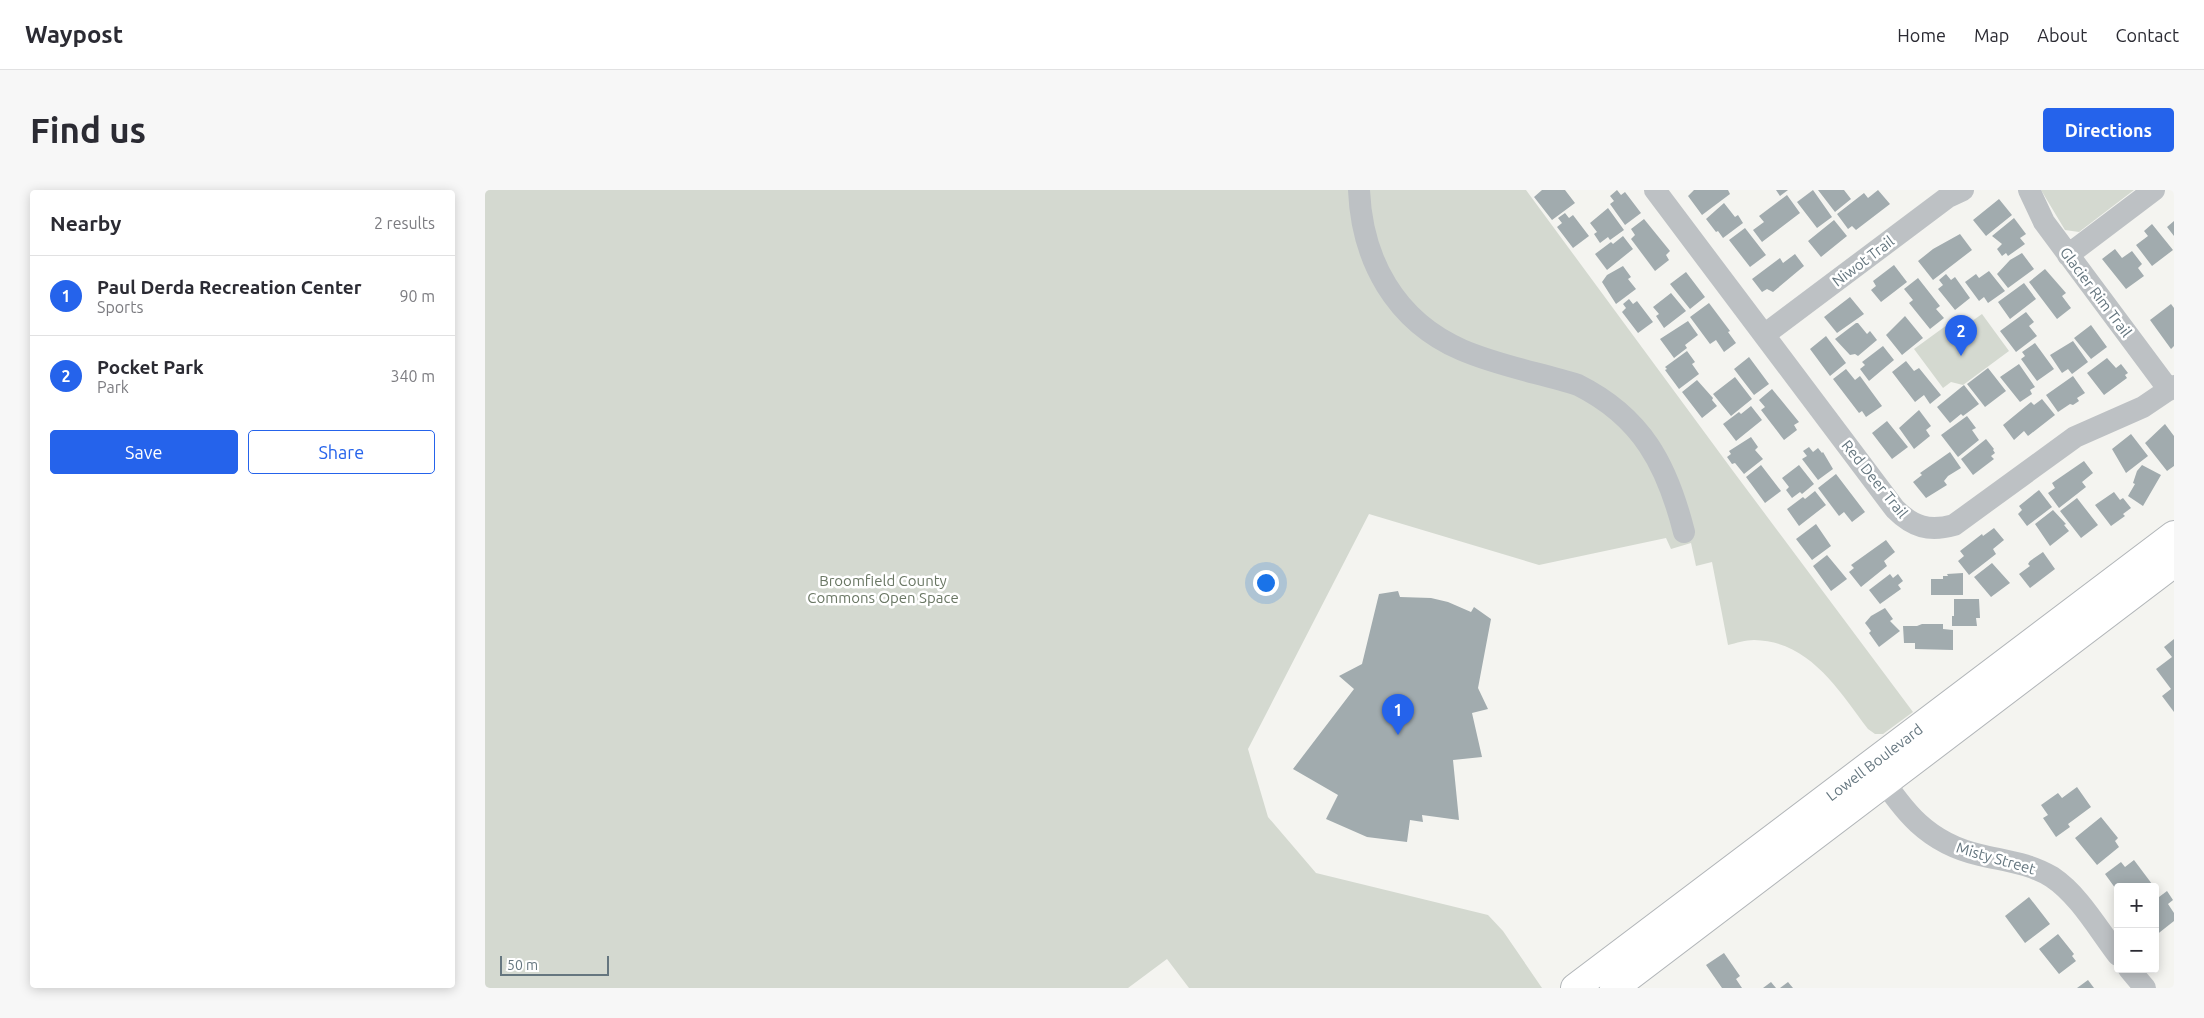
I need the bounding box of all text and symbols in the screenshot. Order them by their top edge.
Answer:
text: Waypost [25,21,123,48]
text: Home [1897,25,1946,45]
text: Map [1974,25,2009,45]
text: About [2037,25,2087,45]
text: Contact [2115,25,2179,45]
button: Directions [2043,108,2174,152]
text: Find us [30,110,146,150]
text: Nearby [50,211,121,235]
text: 2 results [374,214,435,232]
street label: Niwot Trail [1829,232,1897,290]
street label: Glacier Rim Trail [2057,244,2135,340]
text: Paul Derda Recreation Center [97,276,362,298]
text: 1 [61,287,71,305]
text: 90 m [399,287,435,305]
text: Sports [97,298,143,316]
pin: 2 [1945,315,1977,356]
text: Pocket Park [97,356,204,378]
text: 2 [61,367,71,385]
text: 340 m [390,367,435,385]
text: Park [97,378,129,396]
button: Save [50,430,238,474]
button: Share [248,430,435,474]
street label: Red Deer Trail [1839,437,1911,521]
your location [1253,570,1279,596]
park label: Broomfield County Commons Open Space [807,572,959,606]
pin: 1 [1382,694,1414,735]
street label: Lowell Boulevard [1823,720,1926,804]
street label: Misty Street [1954,839,2038,877]
map controls [2114,883,2159,973]
button: + [2114,883,2159,928]
button: − [2114,928,2159,973]
scale bar [500,953,609,976]
text: 50 m [507,957,538,973]

